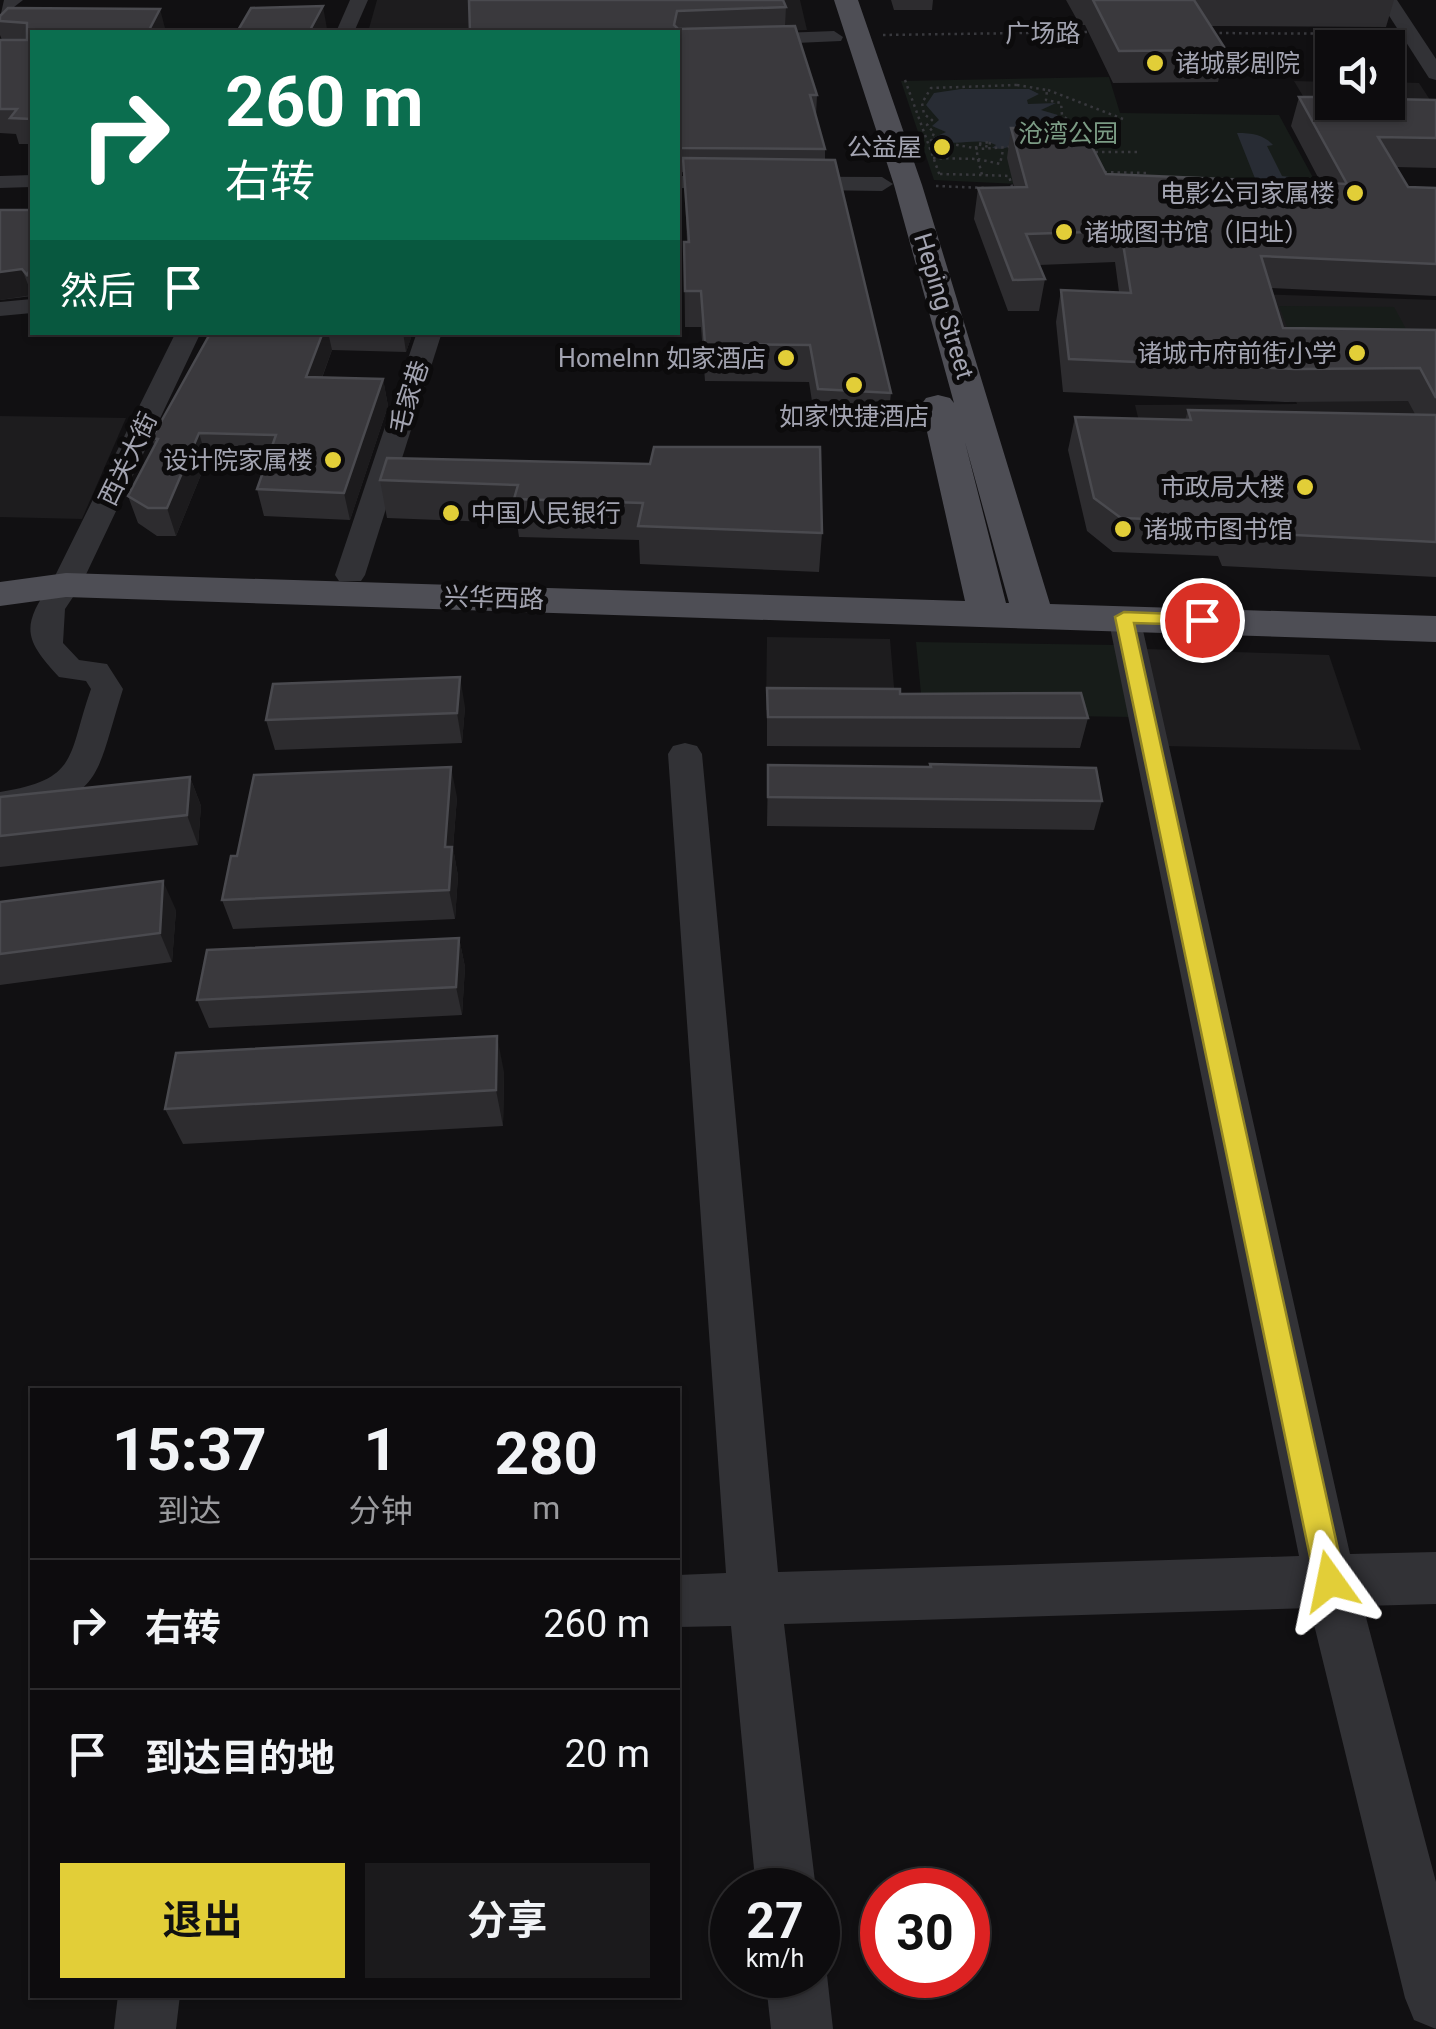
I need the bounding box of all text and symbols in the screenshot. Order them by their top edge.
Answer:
street label: 广场路 [1005,19,1081,48]
map controls [1315,30,1405,120]
button: sound [1315,30,1405,120]
place label: 诸城影剧院 [1175,49,1300,78]
marker: 诸城影剧院 [1144,52,1166,74]
text: 260 m [225,61,424,143]
icon: right [60,70,190,200]
park label: 沧湾公园 [1018,119,1118,148]
place label: 公益屋 [847,133,922,162]
marker: 公益屋 [931,136,953,158]
text: 右转 [225,155,315,208]
place label: 电影公司家属楼 [1160,179,1335,208]
marker: 电影公司家属楼 [1344,182,1366,204]
place label: 诸城图书馆（旧址） [1084,218,1309,247]
marker: 诸城图书馆（旧址） [1053,221,1075,243]
street label: Heping Street [908,229,980,383]
icon: arrive [156,260,211,315]
text: 然后 [60,269,136,313]
place label: 诸城市府前街小学 [1137,339,1337,368]
marker: 诸城市府前街小学 [1346,342,1368,364]
place label: HomeInn 如家酒店 [558,344,766,373]
marker: HomeInn 如家酒店 [775,347,797,369]
street label: 毛家巷 [384,357,434,437]
marker: 如家快捷酒店 [843,374,865,396]
place label: 如家快捷酒店 [779,402,929,431]
street label: 西关大街 [93,408,163,510]
place label: 设计院家属楼 [163,446,313,475]
marker: 设计院家属楼 [322,449,344,471]
place label: 市政局大楼 [1160,473,1285,502]
marker: 市政局大楼 [1294,476,1316,498]
place label: 中国人民银行 [471,499,621,528]
marker: 中国人民银行 [440,502,462,524]
place label: 诸城市图书馆 [1143,515,1293,544]
marker: 诸城市图书馆 [1112,518,1134,540]
pin [1160,578,1245,663]
street label: 兴华西路 [444,582,544,614]
icon: arrive [1175,593,1230,648]
text: 15:37 [112,1414,267,1485]
text: 1 [363,1414,398,1485]
text: 280 [495,1418,598,1489]
text: m [532,1489,560,1527]
text: 到达 [157,1492,221,1530]
text: 分钟 [349,1492,413,1530]
position arrow [1278,1529,1382,1633]
icon: right [60,1597,115,1652]
text: 260 m [543,1602,650,1646]
text: 右转 [145,1606,221,1650]
icon: arrive [60,1727,115,1782]
text: 20 m [565,1732,650,1776]
text: 到达目的地 [145,1736,335,1780]
button: 退出 [60,1863,345,1978]
button: 分享 [365,1863,650,1978]
speed limit sign: 30 [860,1868,990,1998]
text: 27 [746,1892,804,1950]
text: km/h [746,1944,804,1973]

